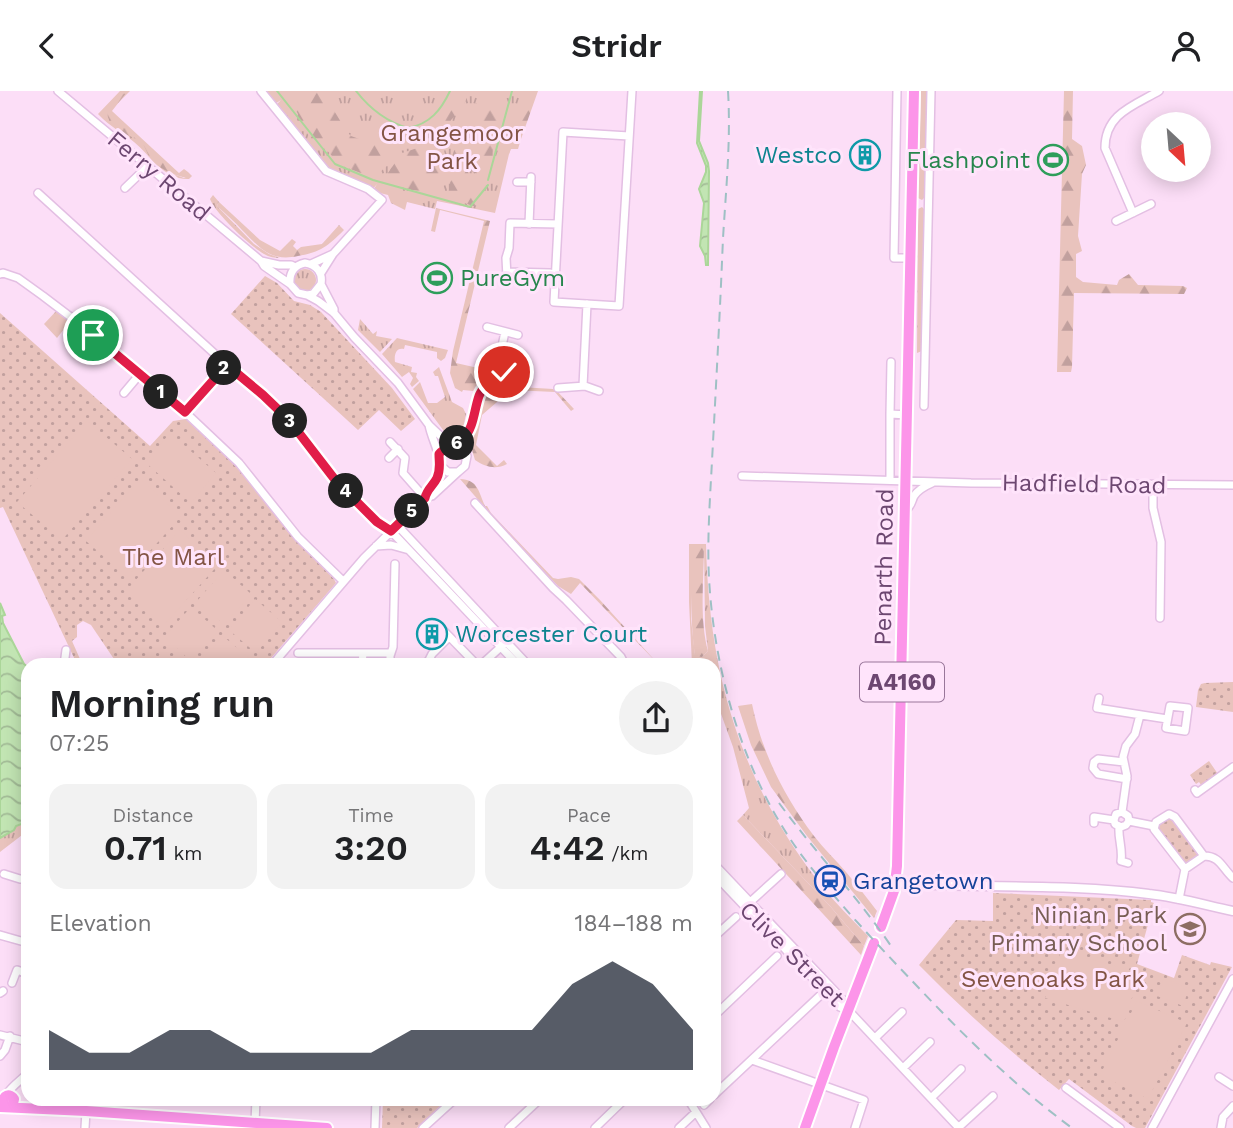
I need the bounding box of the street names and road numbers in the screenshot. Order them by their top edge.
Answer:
street label: Ferry Road [102,125,216,227]
street label: Hadfield Road [1001,469,1167,499]
street label: Penarth Road [869,488,899,646]
road number: A4160 [860,663,944,701]
street label: Clive Street [734,896,850,1012]

